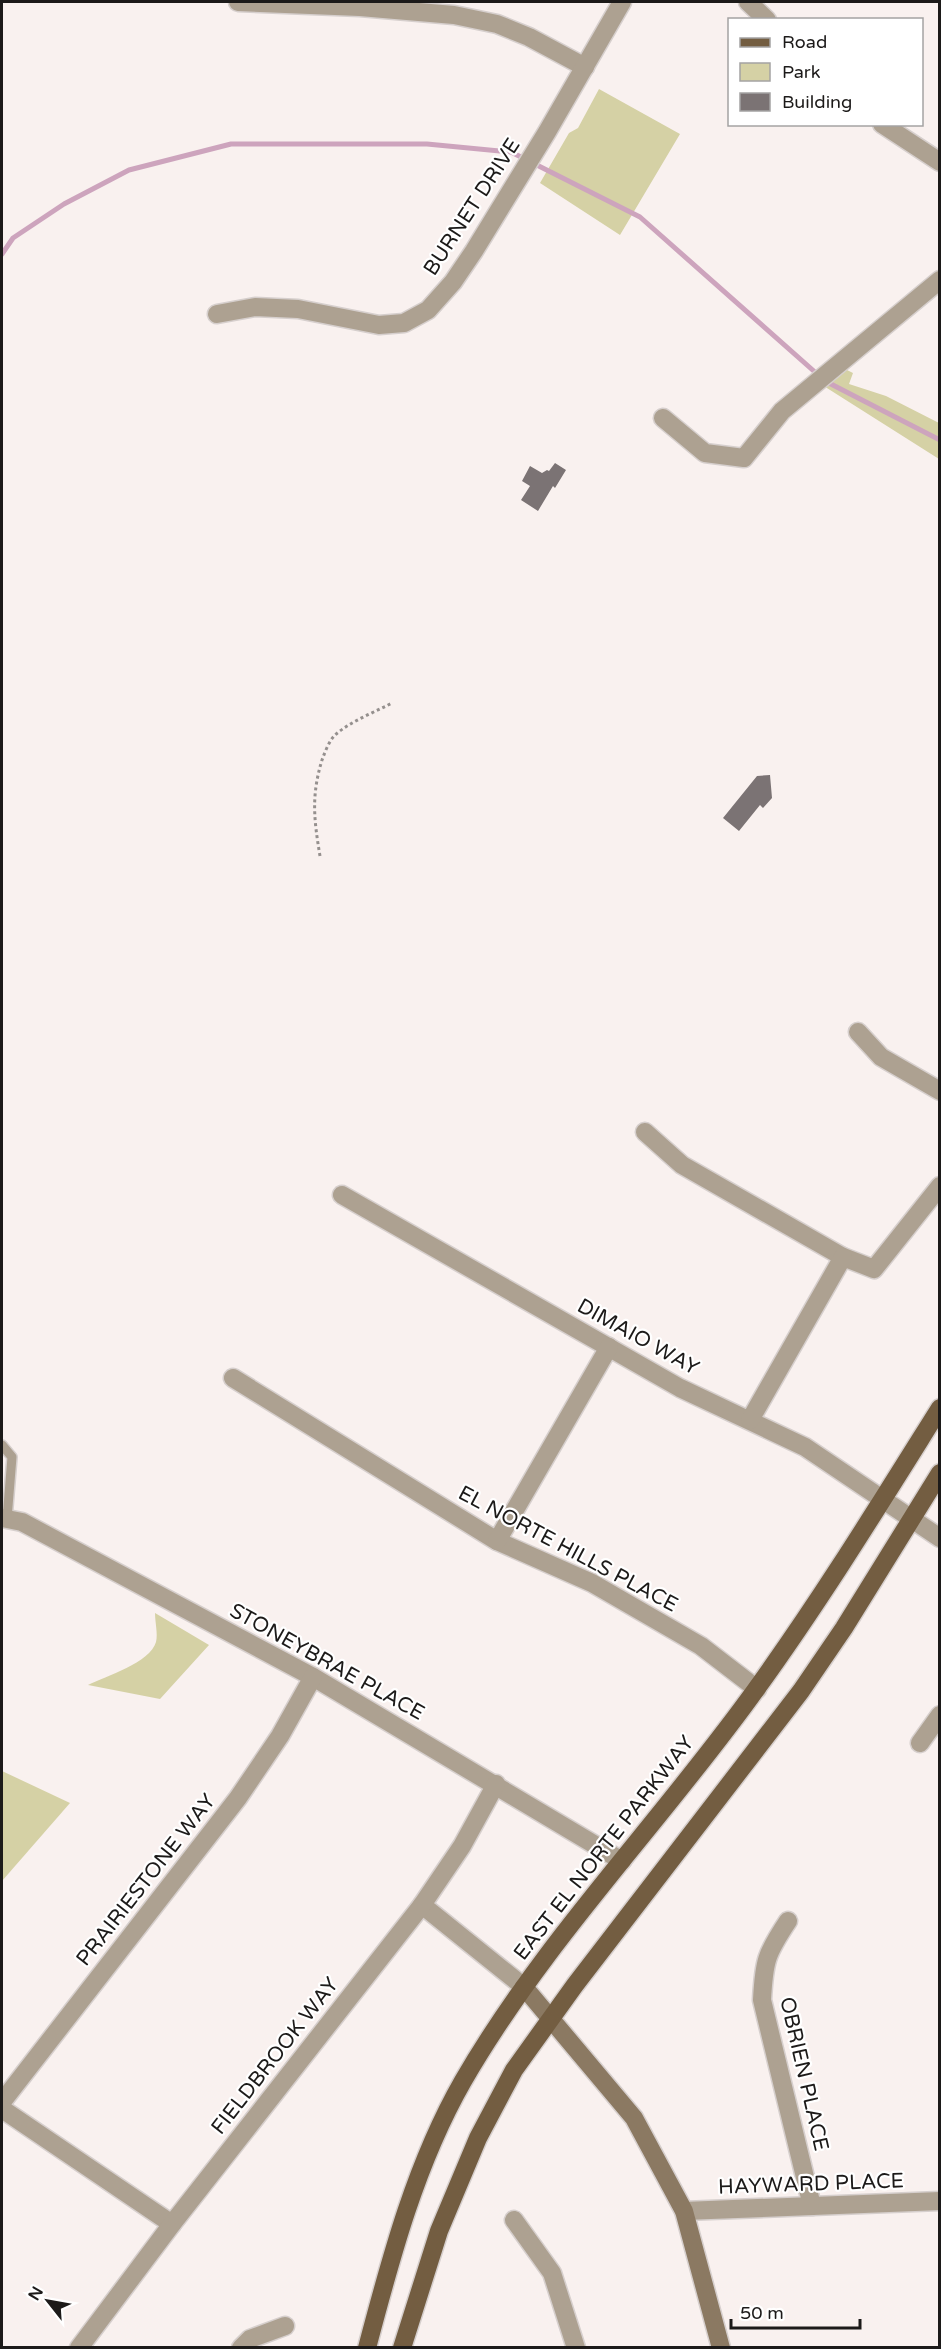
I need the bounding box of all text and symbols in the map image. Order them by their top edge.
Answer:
legend [728,18,923,126]
text: Road [782,31,827,53]
text: Park [782,61,821,83]
text: Building [782,91,852,113]
street label: BURNET DRIVE [418,134,526,280]
street label: DIMAIO WAY [573,1293,703,1381]
street label: EL NORTE HILLS PLACE [454,1480,682,1618]
street label: STONEYBRAE PLACE [225,1598,429,1726]
street label: EAST EL NORTE PARKWAY [509,1731,699,1965]
street label: PRAIRIESTONE WAY [71,1789,221,1971]
street label: FIELDBROOK WAY [206,1973,344,2139]
street label: OBRIEN PLACE [774,1994,834,2154]
street label: HAYWARD PLACE [718,2168,904,2200]
north arrow [18,2271,78,2331]
text: N [24,2283,48,2304]
scale bar [731,2292,860,2330]
text: 50 m [740,2302,784,2324]

